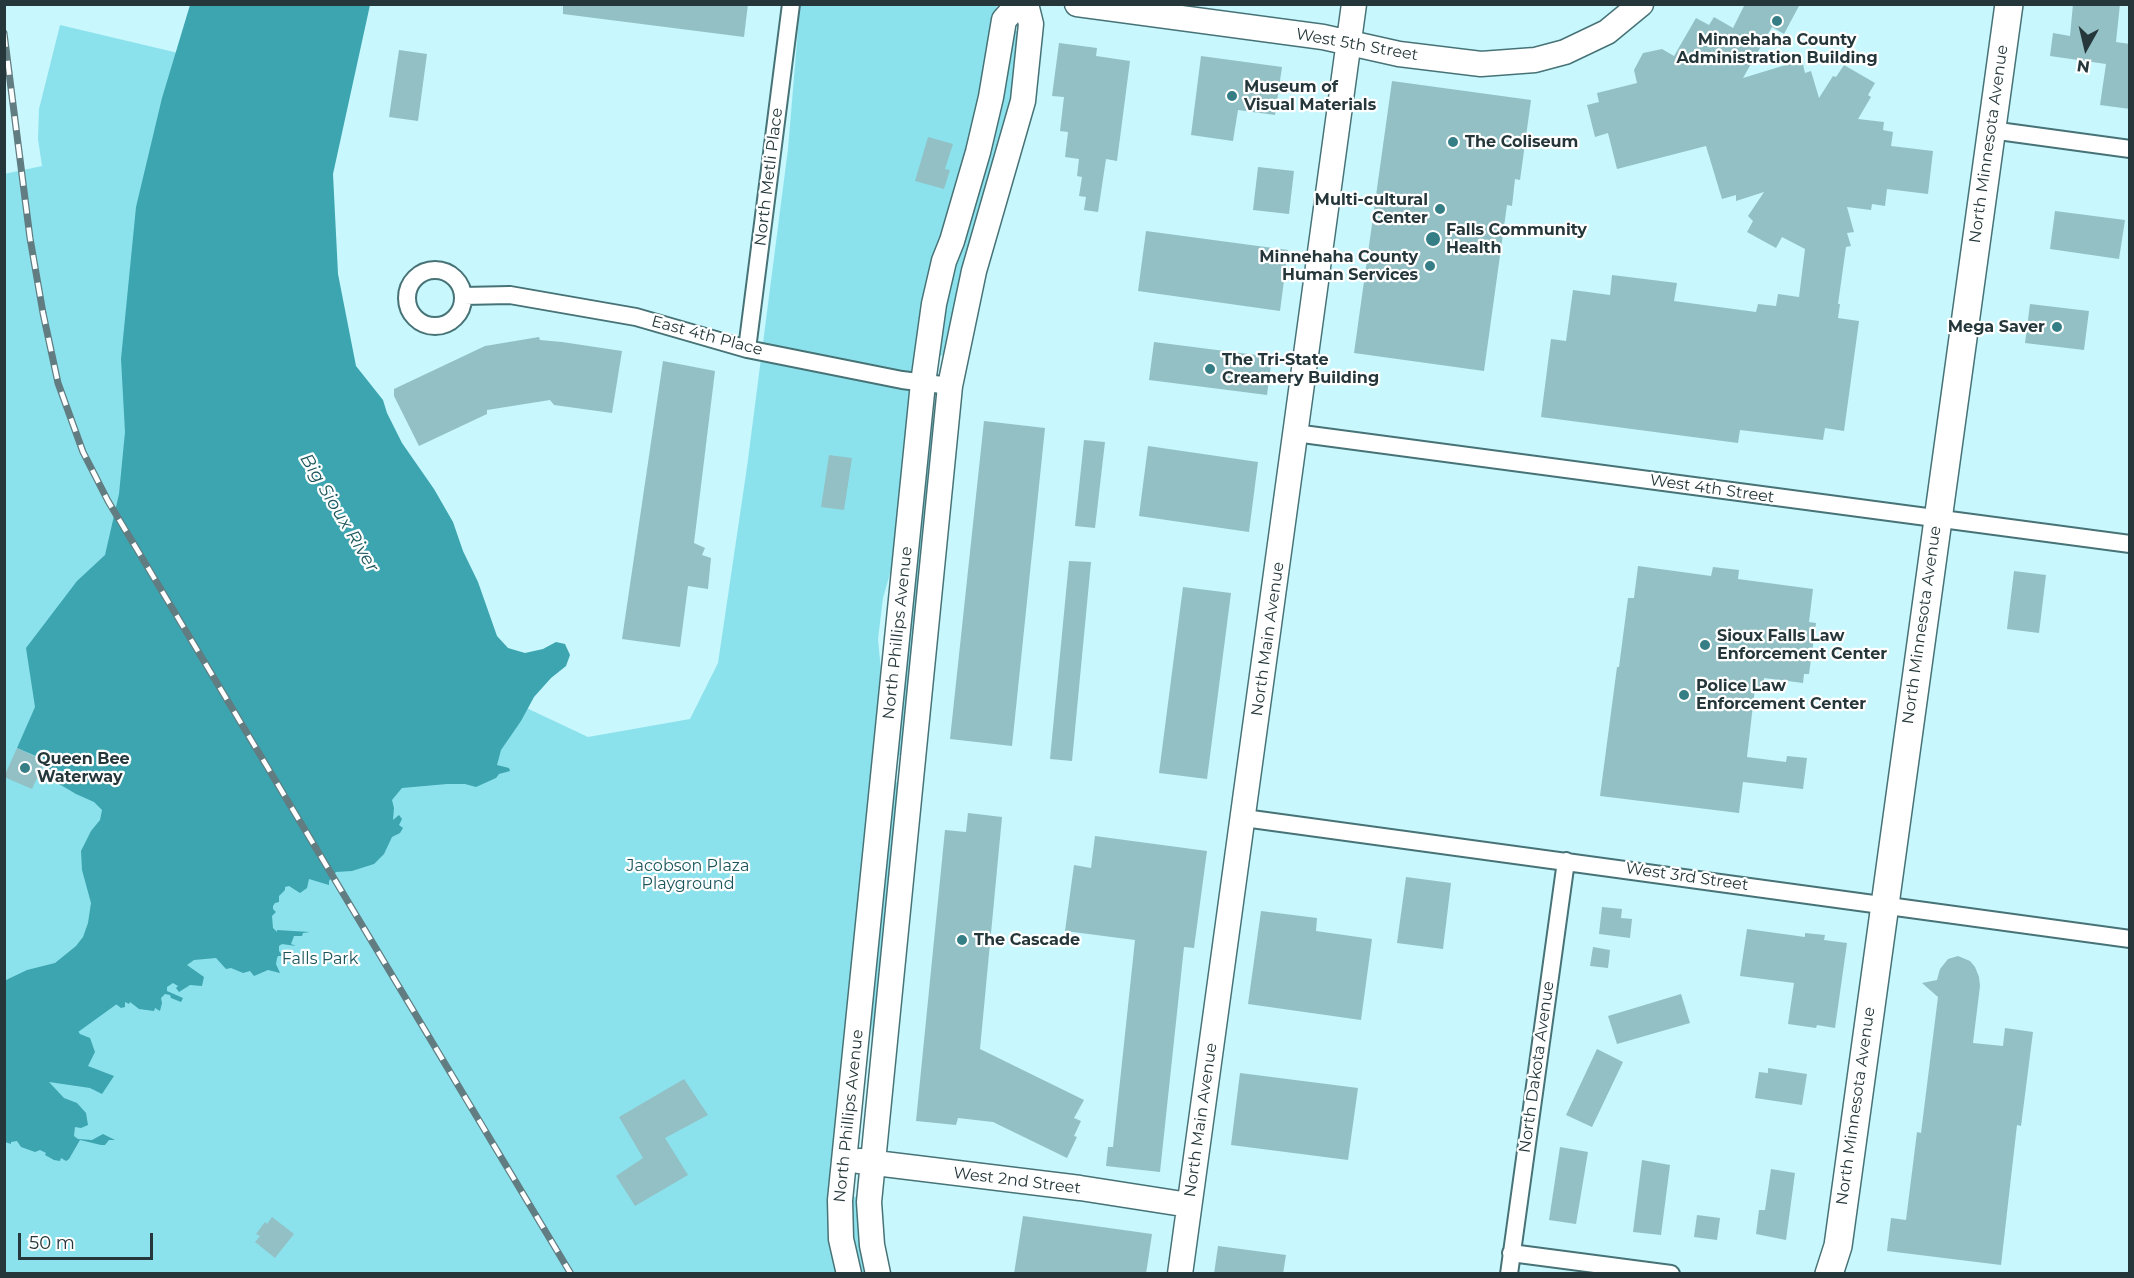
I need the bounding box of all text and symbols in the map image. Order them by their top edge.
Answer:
marker: Minnehaha County Administration Building [1770,14,1784,28]
north arrow [2056,18,2116,78]
street label: West 5th Street [1294,25,1420,65]
place label: Minnehaha County Administration Building [1676,30,1878,68]
street label: North Minnesota Avenue [1966,44,2012,244]
text: N [2076,56,2091,77]
place label: Museum of Visual Materials [1244,77,1376,115]
marker: Museum of Visual Materials [1225,89,1239,103]
street label: North Metli Place [751,107,787,247]
place label: The Coliseum [1465,132,1578,152]
marker: The Coliseum [1446,135,1460,149]
place label: Multi-cultural Center [1315,190,1428,228]
marker: Multi-cultural Center [1433,202,1447,216]
place label: Falls Community Health [1446,220,1587,258]
marker: Falls Community Health [1424,230,1442,248]
place label: Minnehaha County Human Services [1259,247,1418,285]
marker: Minnehaha County Human Services [1423,259,1437,273]
street label: East 4th Place [649,312,765,360]
place label: Mega Saver [1948,317,2045,337]
marker: Mega Saver [2050,320,2064,334]
place label: The Tri-State Creamery Building [1222,350,1379,388]
marker: The Tri-State Creamery Building [1203,362,1217,376]
water label: Big Sioux River [295,450,383,576]
street label: West 4th Street [1649,471,1775,507]
street label: North Minnesota Avenue [1899,525,1945,725]
street label: North Phillips Avenue [879,545,917,721]
street label: North Main Avenue [1248,561,1288,717]
place label: Sioux Falls Law Enforcement Center [1717,626,1887,664]
marker: Sioux Falls Law Enforcement Center [1698,638,1712,652]
place label: Police Law Enforcement Center [1696,676,1866,714]
marker: Police Law Enforcement Center [1677,688,1691,702]
place label: Queen Bee Waterway [37,749,130,787]
marker: Queen Bee Waterway [18,761,32,775]
park label: Jacobson Plaza Playground [627,856,749,894]
street label: West 3rd Street [1624,859,1750,895]
place label: The Cascade [974,930,1080,950]
marker: The Cascade [955,933,969,947]
park label: Falls Park [282,949,358,969]
street label: North Dakota Avenue [1515,980,1559,1154]
street label: North Minnesota Avenue [1833,1006,1879,1206]
street label: North Phillips Avenue [830,1028,868,1204]
street label: North Main Avenue [1181,1042,1221,1198]
street label: West 2nd Street [952,1164,1082,1198]
scale bar [21,1221,156,1259]
text: 50 m [29,1232,75,1254]

